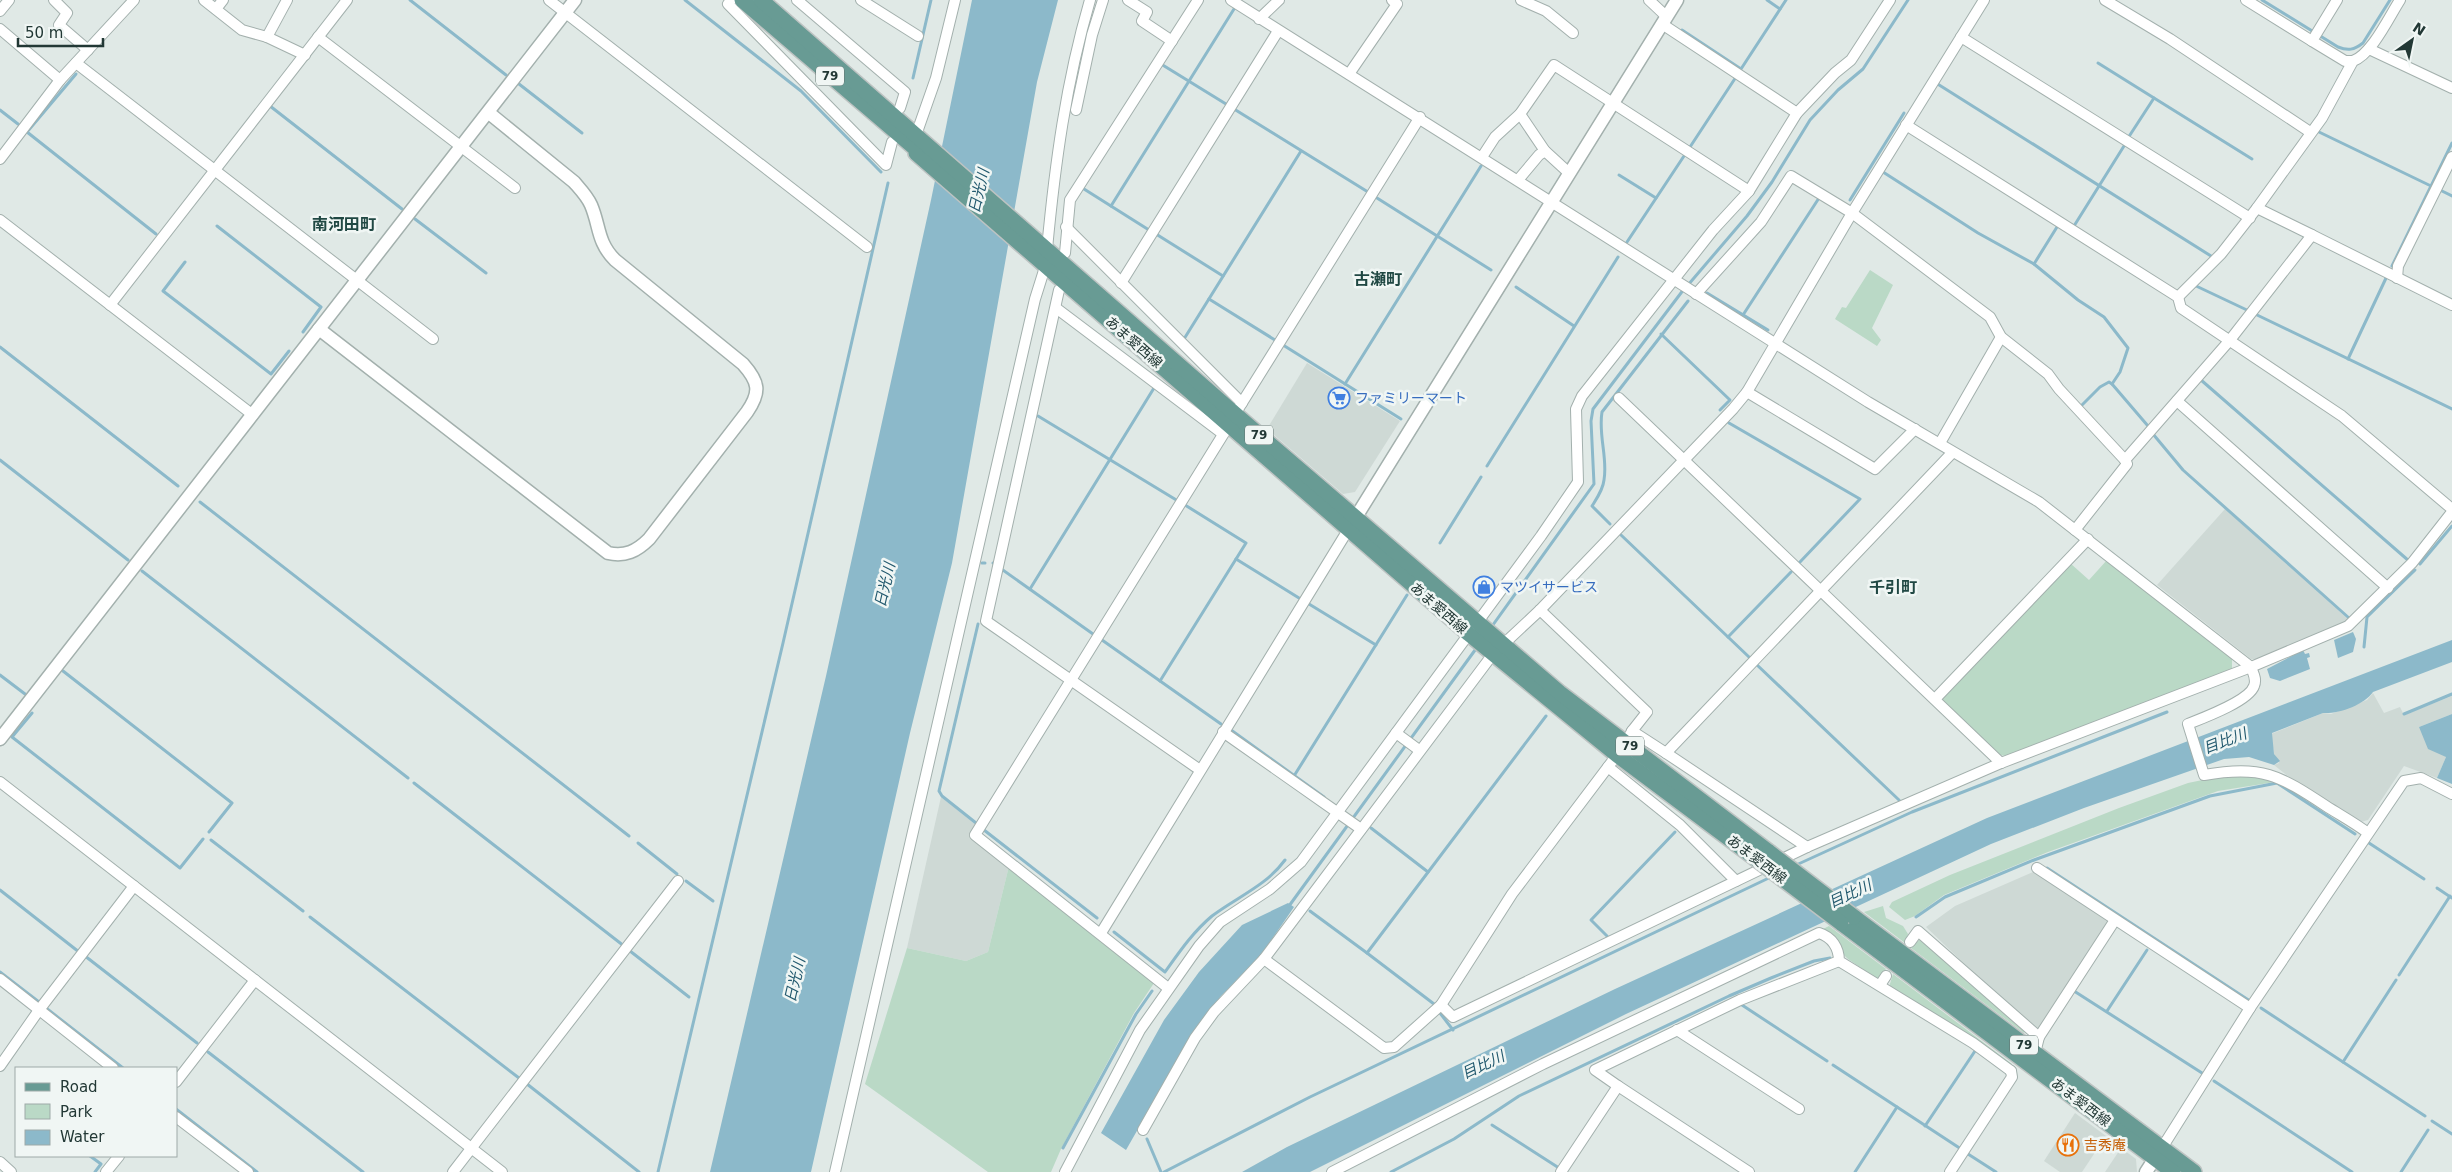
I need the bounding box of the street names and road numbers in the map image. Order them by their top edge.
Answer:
road number: 79 [816,66,844,85]
street label: あま愛西線 [1102,313,1166,371]
road number: 79 [1245,426,1273,444]
street label: あま愛西線 [1407,579,1471,637]
road number: 79 [1616,736,1644,756]
street label: あま愛西線 [1724,832,1790,886]
road number: 79 [2010,1036,2038,1054]
street label: あま愛西線 [2048,1075,2114,1129]

